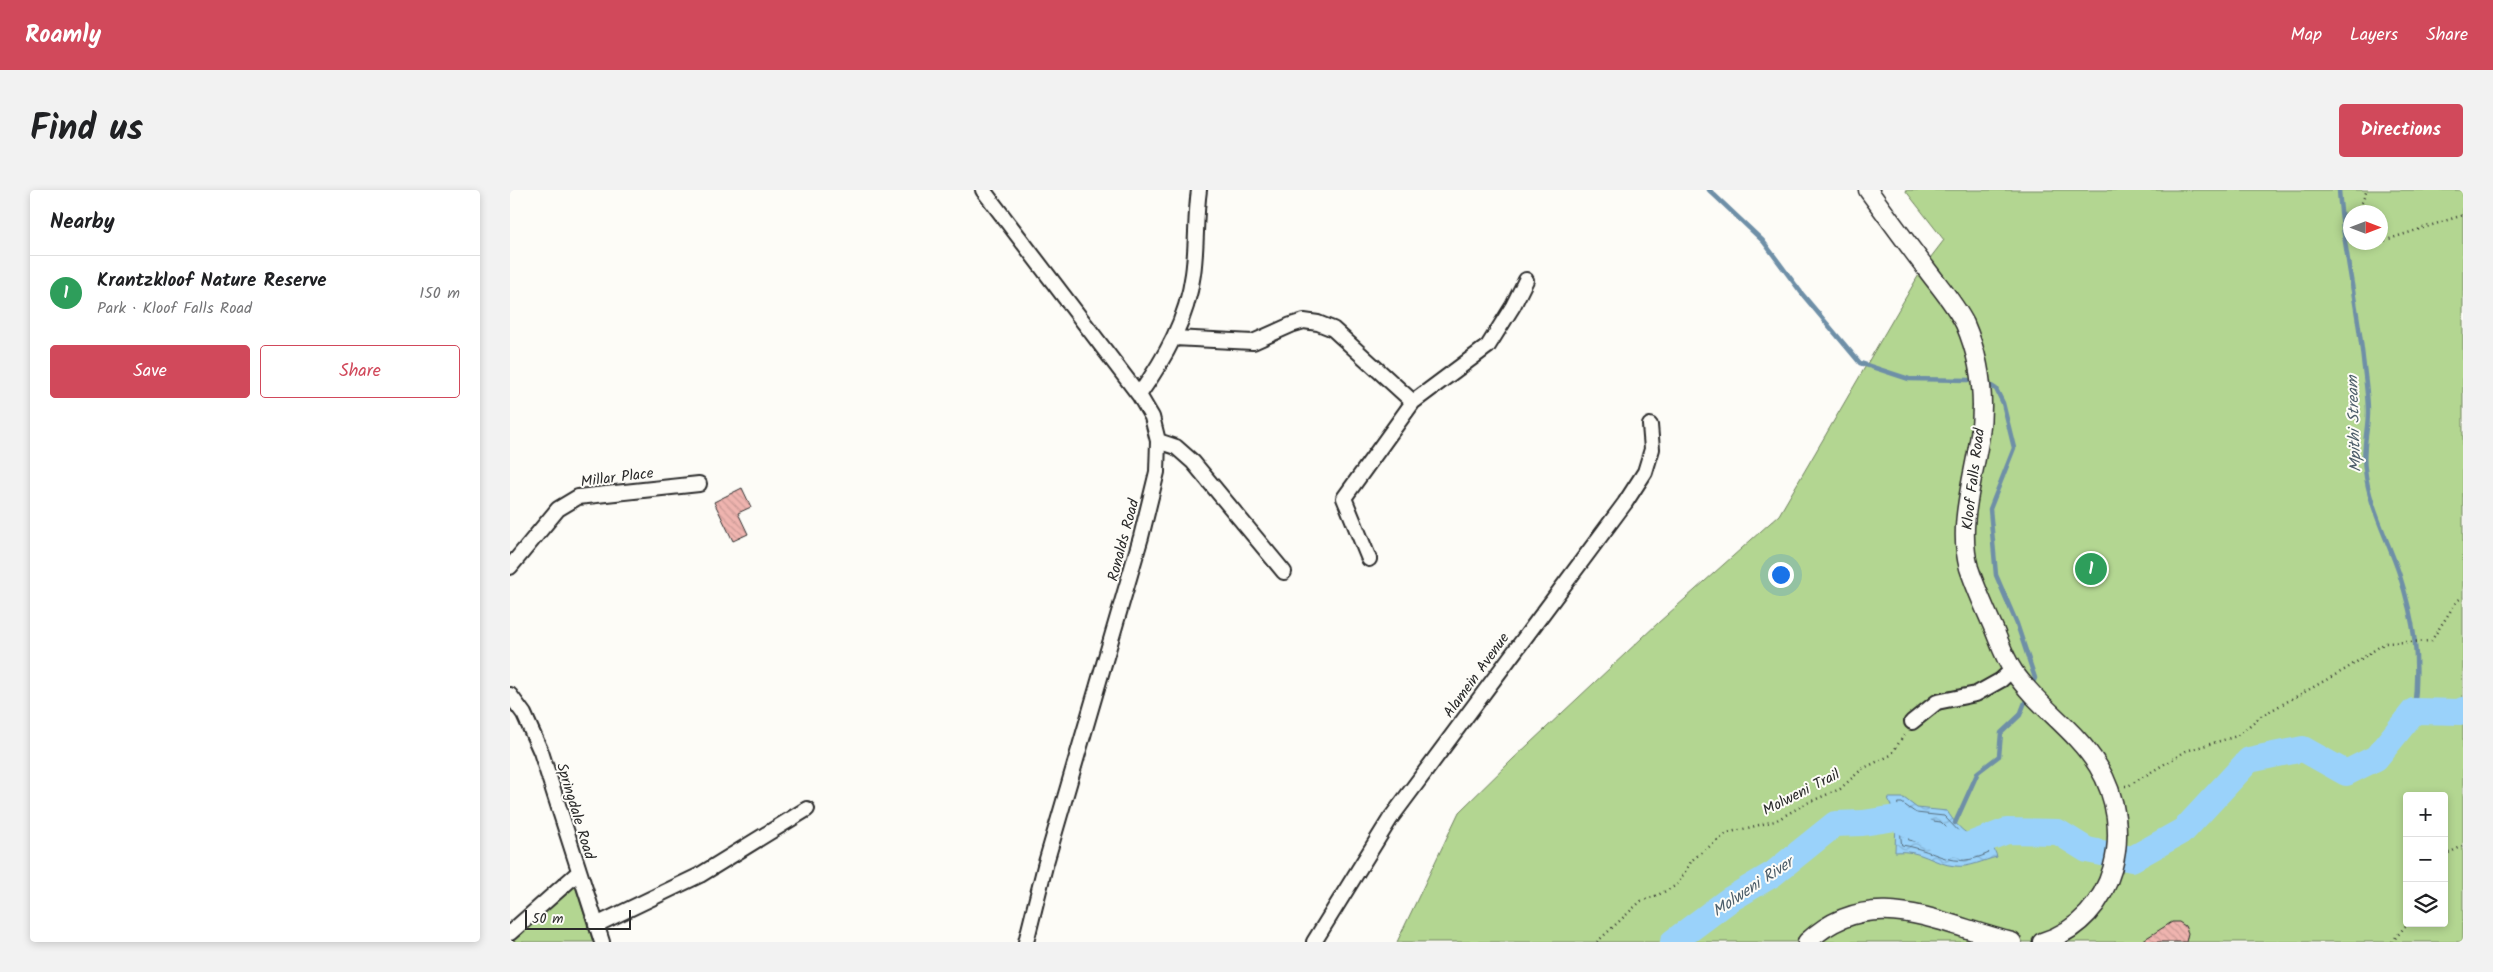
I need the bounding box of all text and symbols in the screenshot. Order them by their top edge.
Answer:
text: Roamly [25,16,101,55]
text: Map [2291,21,2322,50]
text: Layers [2350,21,2398,50]
text: Share [2426,21,2468,50]
text: Find us [30,102,143,158]
button: Directions [2339,104,2463,157]
north arrow [2343,205,2388,250]
text: Nearby [50,206,115,239]
text: Krantzkloof Nature Reserve [97,266,327,296]
text: 1 [64,281,68,306]
text: 150 m [419,281,460,306]
text: Park · Kloof Falls Road [97,296,252,321]
button: Save [50,345,250,398]
button: Share [260,345,460,398]
water label: Mpithi Stream [2340,374,2369,473]
street label: Kloof Falls Road [1956,426,1992,531]
street label: Millar Place [579,462,655,494]
street label: Ronalds Road [1101,496,1147,584]
pin: 1 [2075,550,2107,588]
your location [1768,562,1794,588]
street label: Alamein Avenue [1438,628,1516,723]
street label: Springdale Road [549,760,601,863]
street label: Molweni Trail [1759,763,1845,823]
map controls [2403,792,2448,927]
button: + [2403,792,2448,837]
button: − [2403,837,2448,882]
water label: Molweni River [1707,849,1801,924]
button: layers [2403,882,2448,927]
scale bar [525,907,631,930]
text: 50 m [532,908,563,930]

